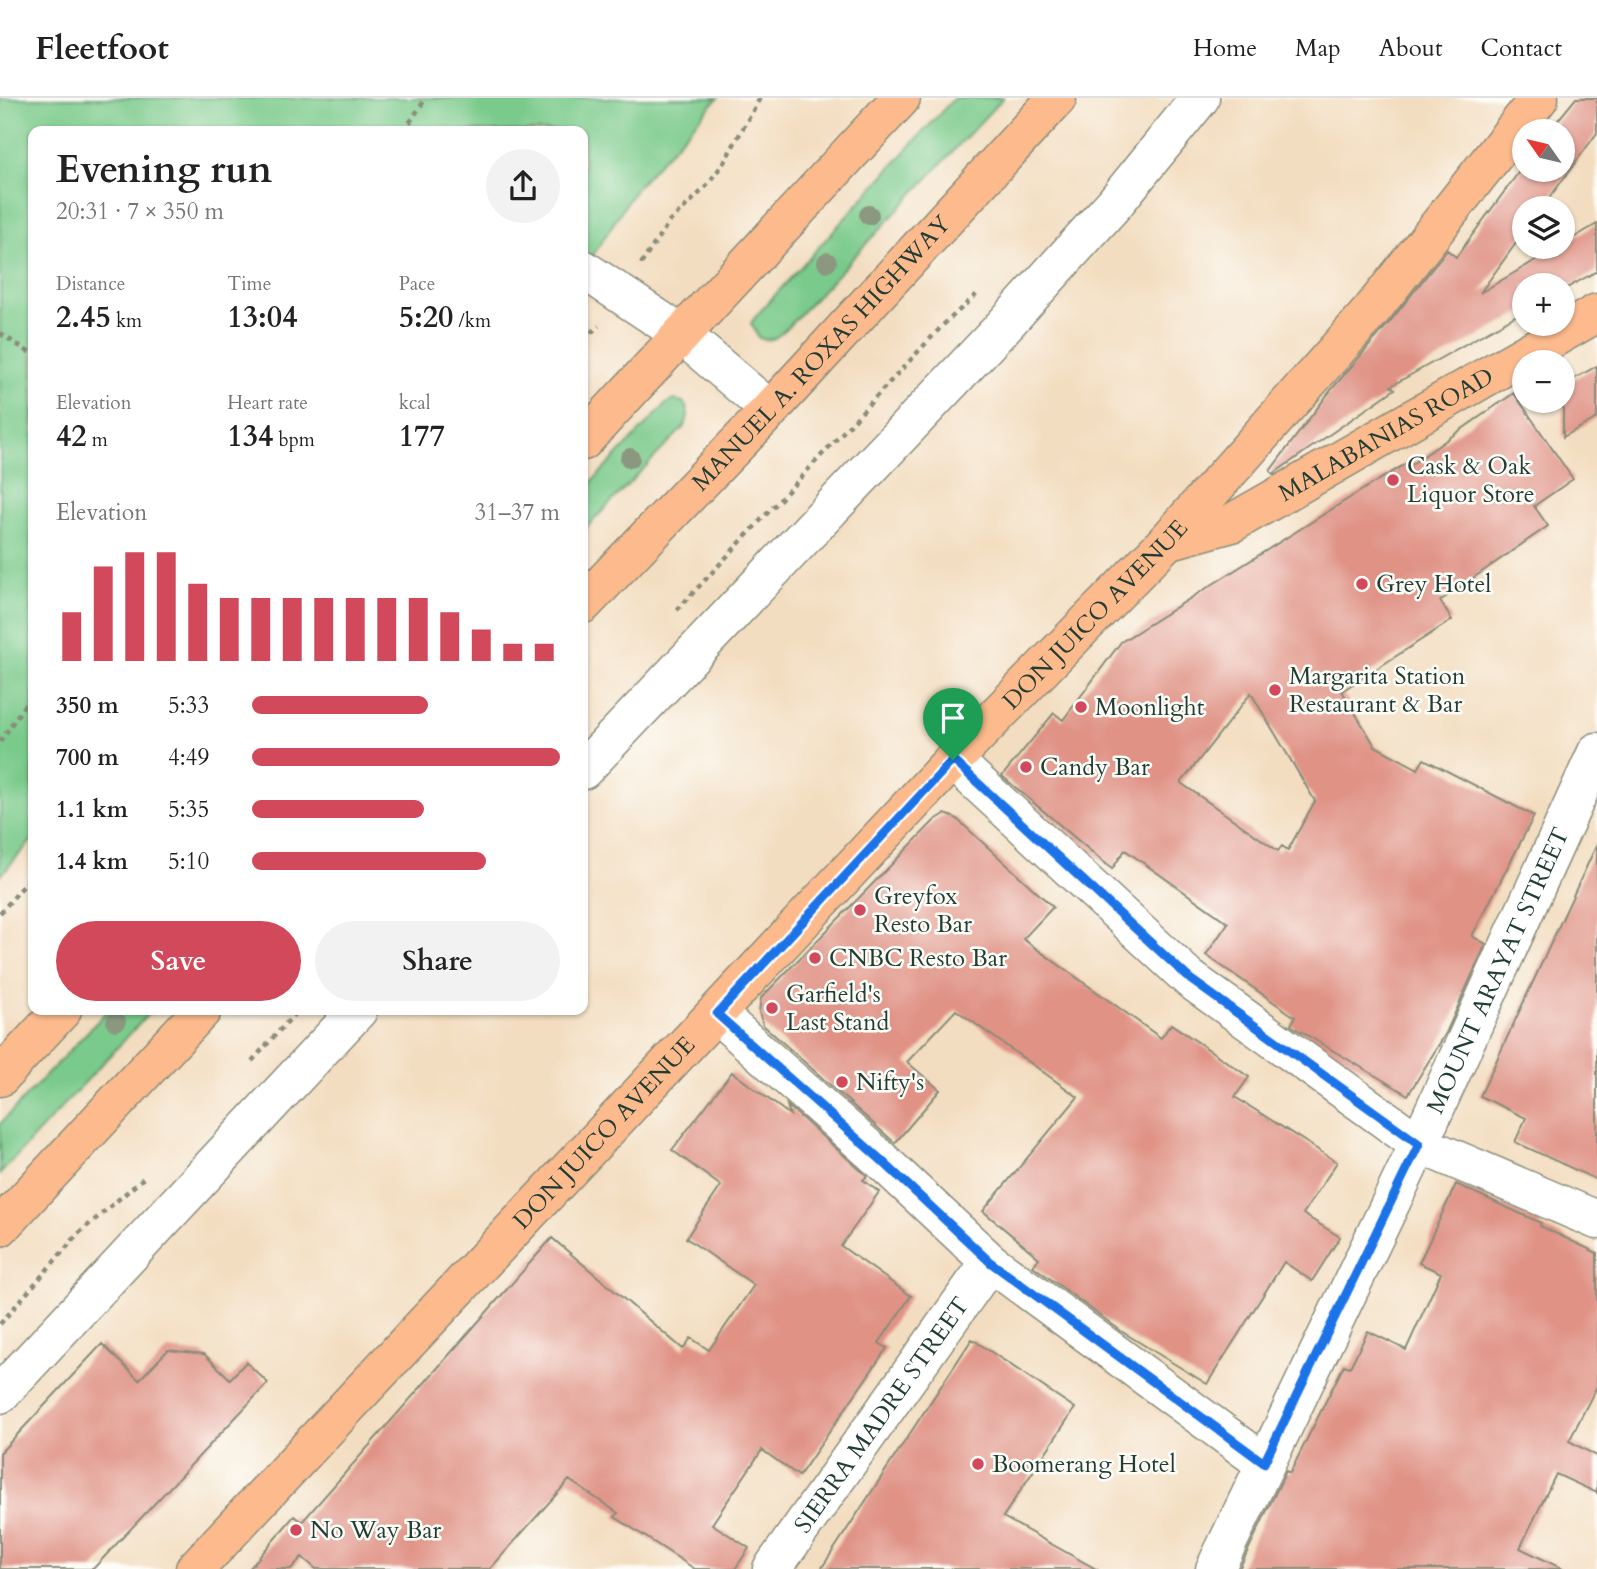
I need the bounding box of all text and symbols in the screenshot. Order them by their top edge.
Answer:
text: Fleetfoot [35,26,169,71]
text: Home [1193,32,1257,65]
text: Map [1295,32,1341,65]
text: About [1379,32,1443,65]
text: Contact [1481,32,1562,65]
north arrow [1512,119,1575,182]
map controls [1512,119,1575,413]
text: Evening run [56,144,272,196]
button: share [486,149,560,223]
text: 20:31 · 7 × 350 m [56,196,224,227]
button: layers [1512,196,1575,259]
street label: MANUEL A. ROXAS HIGHWAY [685,208,958,498]
text: Distance [56,271,125,297]
text: Time [227,271,271,297]
text: Pace [399,271,435,297]
button: + [1512,273,1575,336]
text: 2.45 [56,297,111,338]
text: 13:04 [227,297,298,338]
text: 5:20 [399,297,453,338]
text: km [111,308,142,334]
text: /km [453,308,491,334]
button: − [1512,350,1575,413]
street label: MALABANIAS ROAD [1273,360,1500,510]
text: Elevation [56,390,131,416]
text: Heart rate [227,390,308,416]
text: kcal [399,390,431,416]
text: 42 [56,416,87,457]
text: 134 [227,416,273,457]
text: 177 [399,416,445,457]
text: m [87,427,108,453]
text: bpm [273,427,315,453]
place label: Cask & Oak Liquor Store [1407,450,1535,511]
marker: Cask & Oak Liquor Store [1385,472,1401,488]
text: Elevation [56,497,147,528]
text: 31–37 m [475,497,560,528]
street label: DON JUICO AVENUE [995,513,1195,717]
place label: Grey Hotel [1376,568,1491,601]
marker: Grey Hotel [1354,576,1370,592]
place label: Margarita Station Restaurant & Bar [1289,660,1466,721]
marker: Margarita Station Restaurant & Bar [1267,682,1283,698]
pin [923,688,983,760]
text: 350 m [56,690,119,721]
text: 5:33 [168,690,209,721]
place label: Moonlight [1095,691,1205,724]
icon: arrive [934,699,972,737]
marker: Moonlight [1073,699,1089,715]
text: 700 m [56,742,119,773]
text: 4:49 [168,742,209,773]
place label: Candy Bar [1040,751,1150,784]
marker: Candy Bar [1018,759,1034,775]
text: 1.1 km [56,794,128,825]
text: 5:35 [168,794,209,825]
street label: MOUNT ARAYAT STREET [1419,822,1578,1119]
text: 1.4 km [56,846,128,877]
text: 5:10 [168,846,209,877]
place label: Greyfox Resto Bar [874,880,972,941]
marker: Greyfox Resto Bar [852,902,868,918]
button: Save [56,921,301,1001]
button: Share [315,921,560,1001]
place label: CNBC Resto Bar [829,942,1007,975]
marker: CNBC Resto Bar [807,950,823,966]
place label: Garfield's Last Stand [786,978,890,1039]
marker: Garfield's Last Stand [764,1000,780,1016]
street label: DON JUICO AVENUE [506,1029,703,1237]
place label: Nifty's [856,1066,924,1099]
marker: Nifty's [834,1074,850,1090]
street label: SIERRA MADRE STREET [787,1290,977,1540]
place label: Boomerang Hotel [992,1448,1176,1481]
marker: Boomerang Hotel [970,1456,986,1472]
place label: No Way Bar [310,1514,442,1547]
marker: No Way Bar [288,1522,304,1538]

